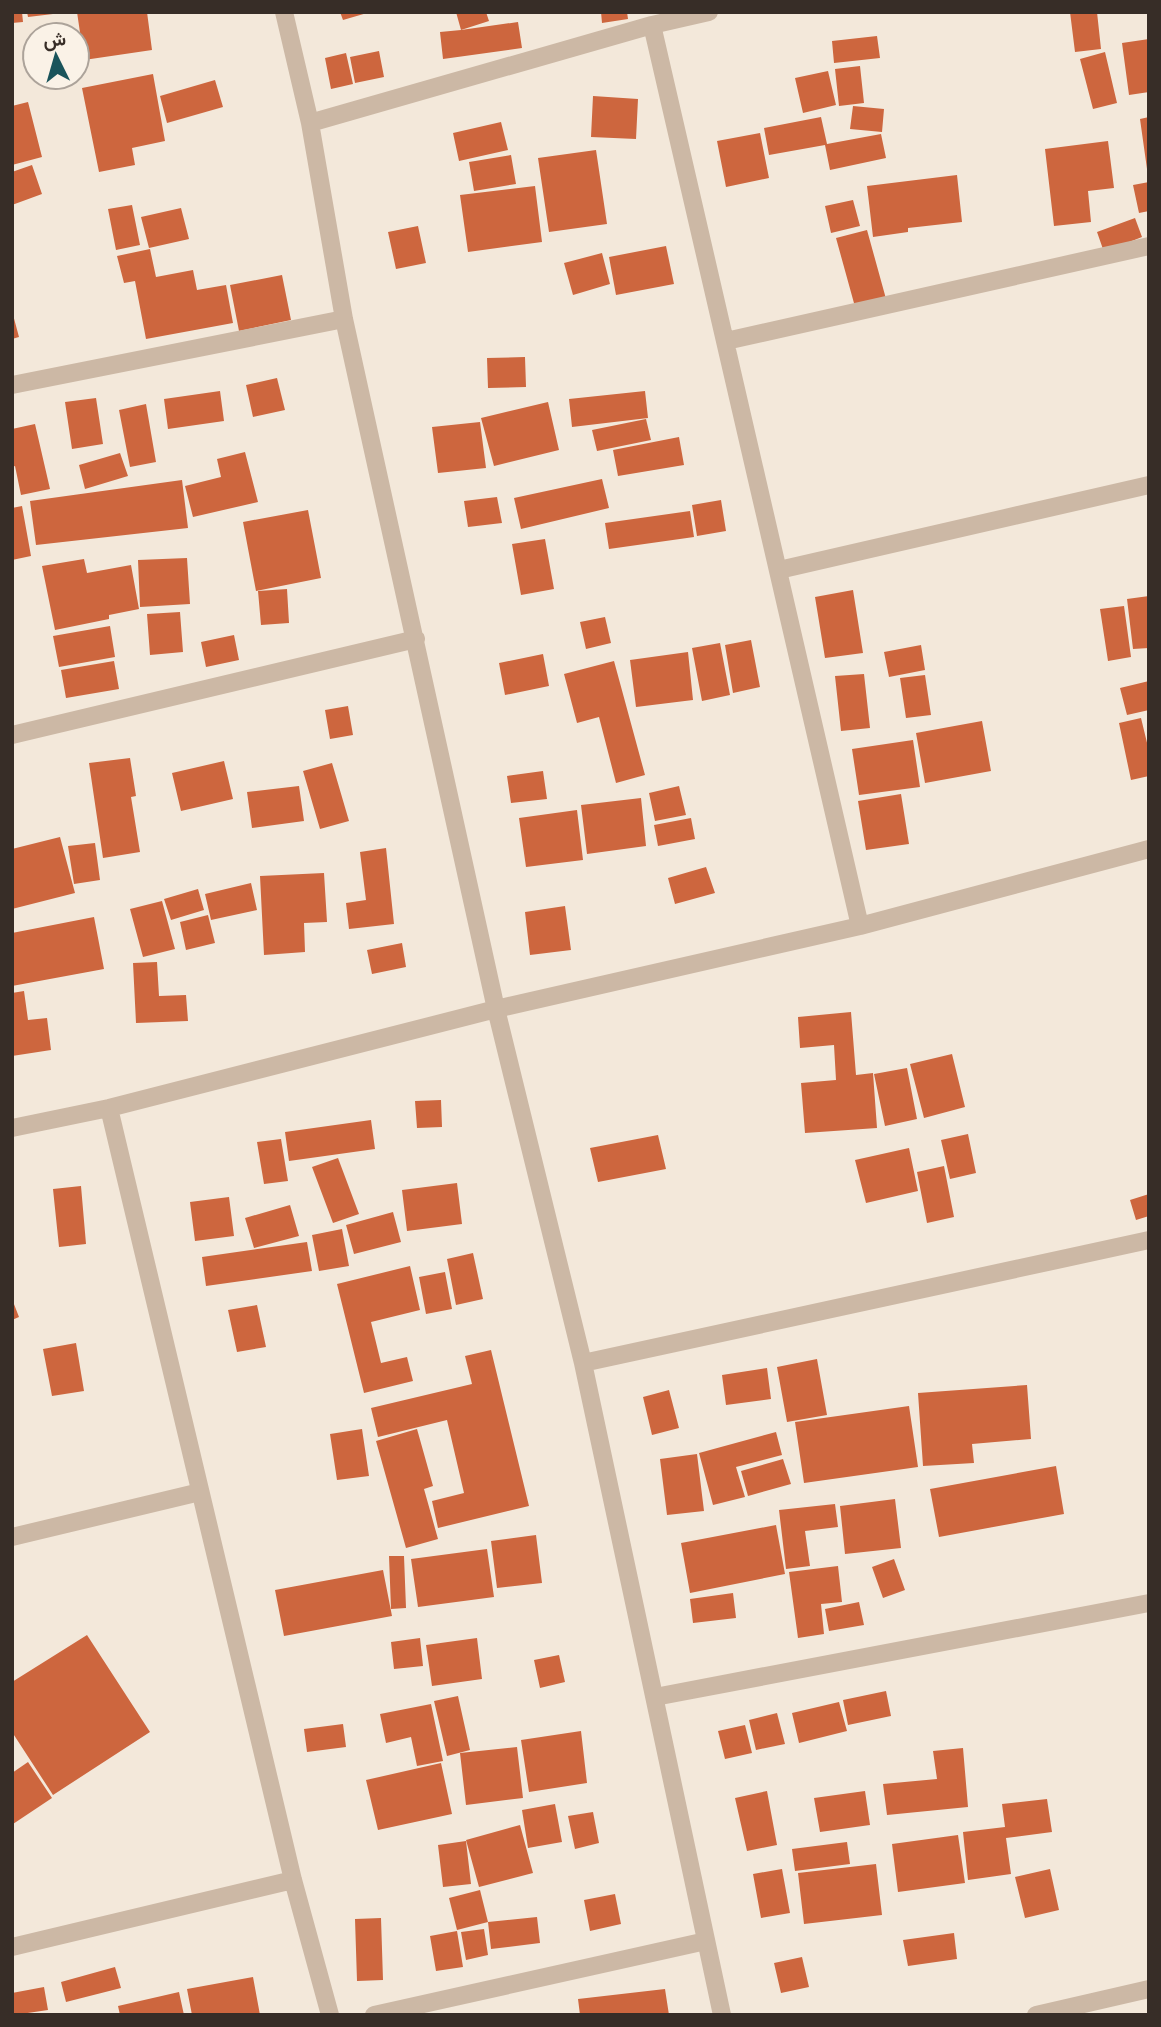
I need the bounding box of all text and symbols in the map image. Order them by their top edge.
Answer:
north arrow [21,21,91,91]
text: ش [42,26,67,52]

